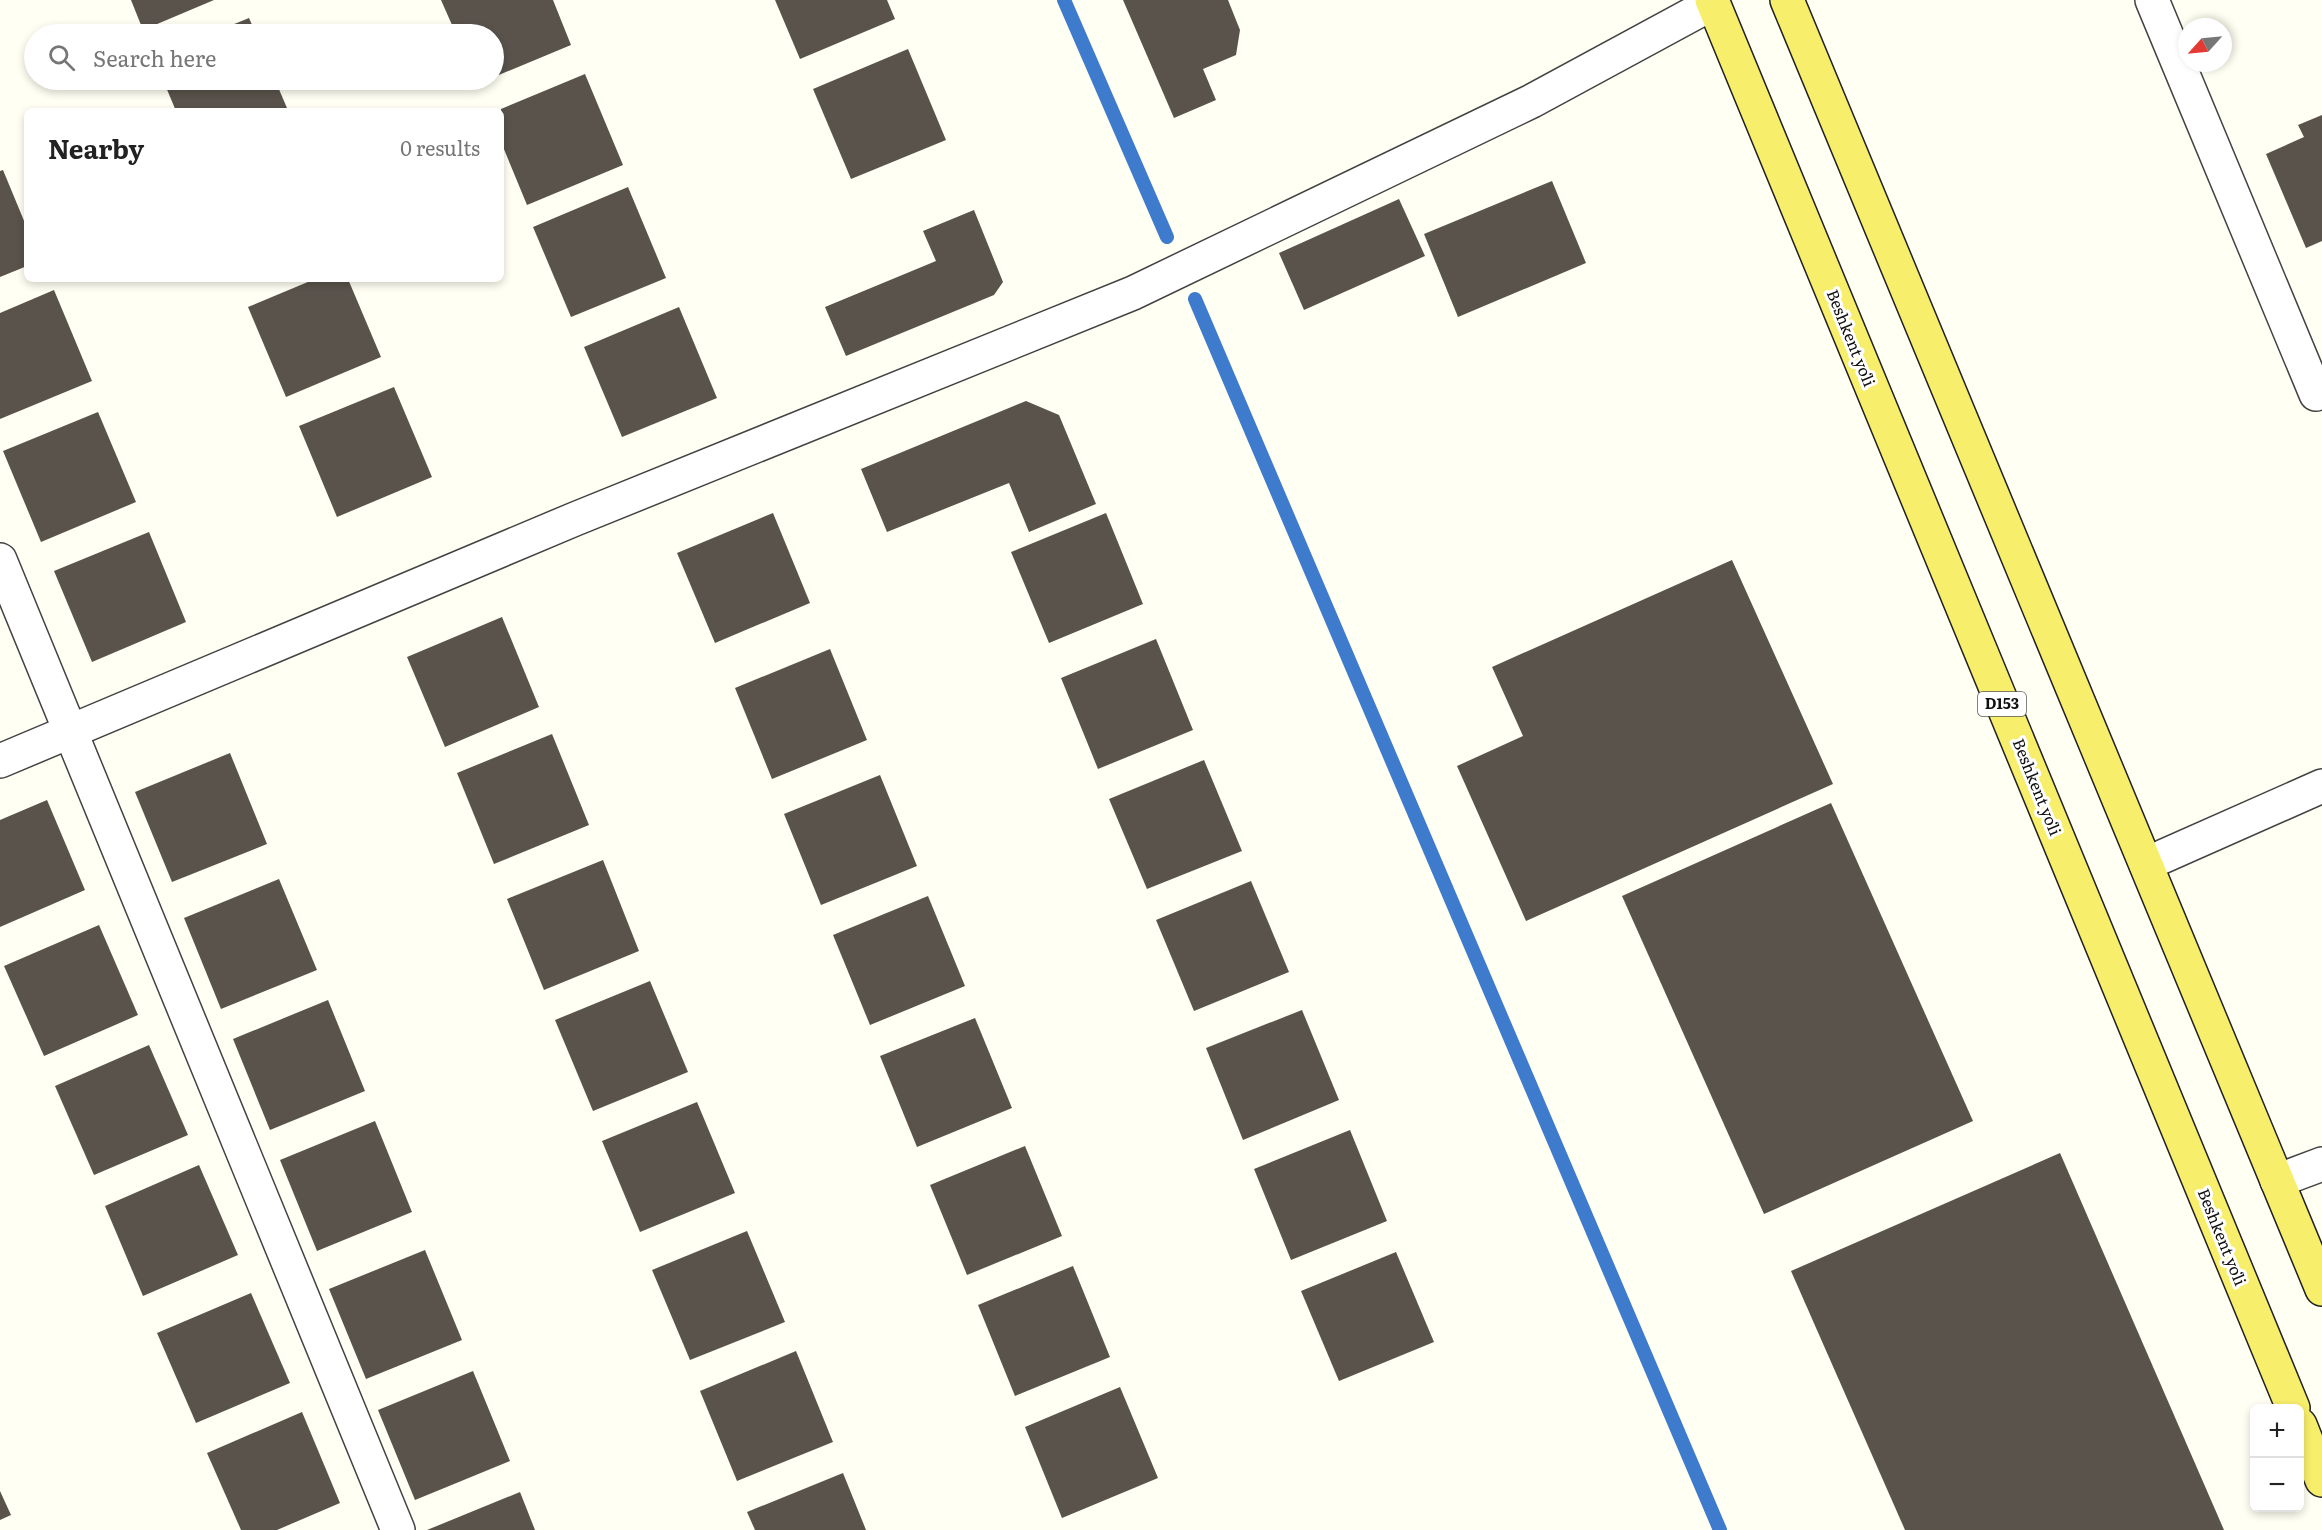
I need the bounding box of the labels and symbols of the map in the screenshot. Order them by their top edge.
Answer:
north arrow [2178,18,2232,72]
street label: Beshkent yoʻli [1822,285,1882,390]
road number: D153 [1978,692,2026,716]
street label: Beshkent yoʻli [2008,734,2068,839]
street label: Beshkent yoʻli [2193,1184,2253,1289]

